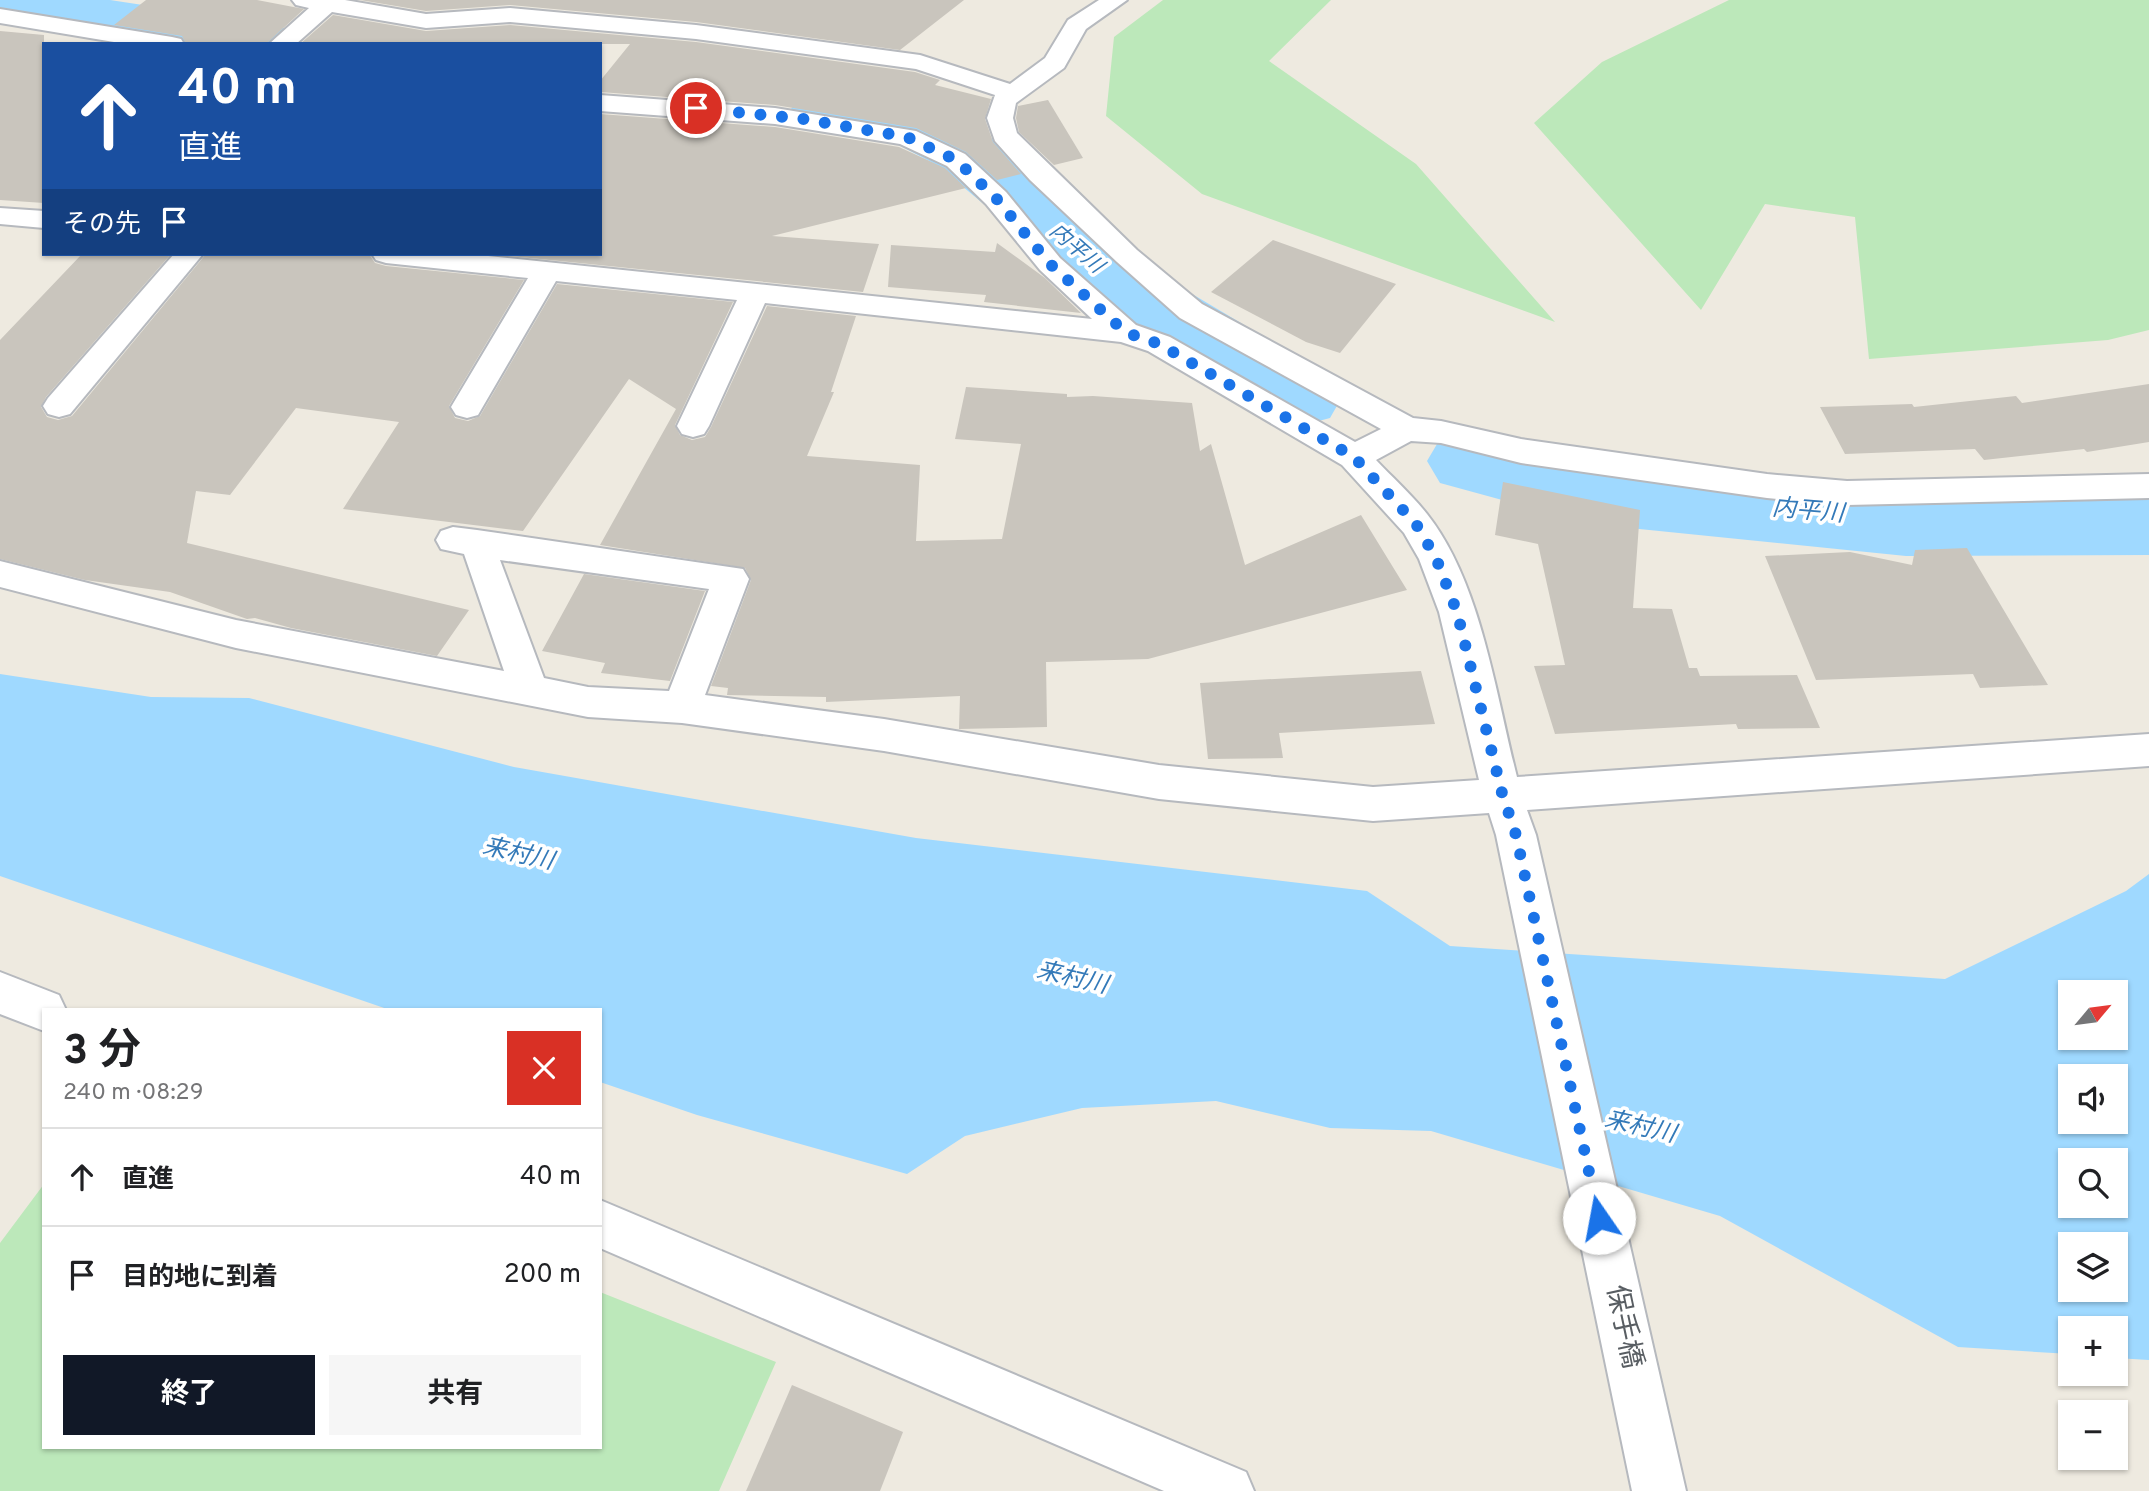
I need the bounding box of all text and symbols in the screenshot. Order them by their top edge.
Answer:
text: 40 m [178,60,297,122]
icon: ahead [63,70,154,161]
pin [666,78,726,138]
icon: arrive [677,89,715,127]
text: 直進 [178,130,242,170]
icon: arrive [155,203,193,241]
text: その先 [63,209,141,242]
water label: 内平川 [1043,218,1110,281]
water label: 内平川 [1771,494,1848,530]
water label: 来村川 [480,832,559,878]
water label: 来村川 [1034,956,1113,1002]
north arrow [2058,980,2128,1050]
map controls [2058,980,2128,1470]
text: 3 分 [63,1026,141,1079]
button: close [507,1031,581,1105]
button: sound [2058,1064,2128,1134]
text: 240 m · 08:29 [63,1079,203,1108]
water label: 来村川 [1602,1105,1681,1151]
button: search [2058,1148,2128,1218]
icon: ahead [63,1158,101,1196]
text: 40 m [520,1161,581,1194]
text: 直進 [122,1164,174,1197]
position arrow [1562,1181,1636,1255]
button: layers [2058,1232,2128,1302]
icon: arrive [63,1256,101,1294]
text: 200 m [504,1259,581,1292]
text: 目的地に到着 [122,1262,278,1295]
street label: 保手橋 [1597,1282,1649,1372]
button: + [2058,1316,2128,1386]
button: 終了 [63,1355,315,1435]
button: 共有 [329,1355,581,1435]
button: − [2058,1400,2128,1470]

